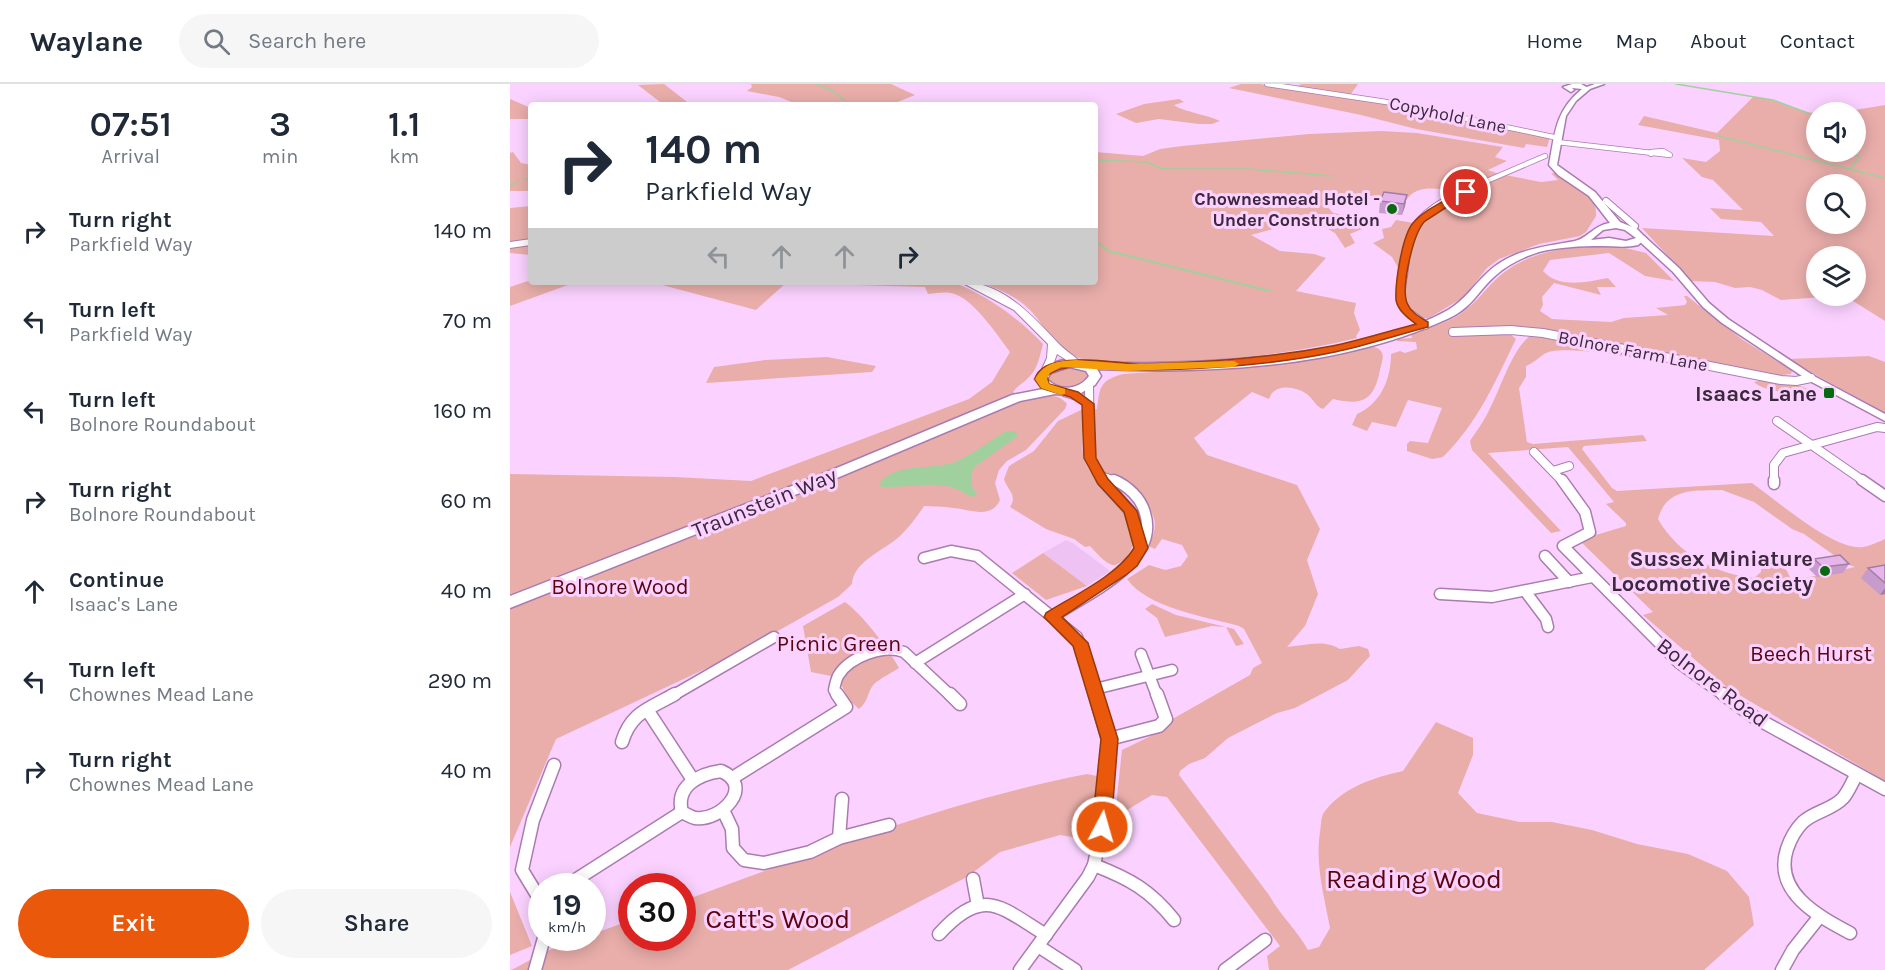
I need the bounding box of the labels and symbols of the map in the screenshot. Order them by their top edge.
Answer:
street label: Copyhold Lane [1388,92,1508,138]
pin [1440,166,1491,217]
place label: Chownesmead Hotel - Under Construction [1194,188,1380,231]
marker: Chownesmead Hotel - Under Construction [1385,202,1399,216]
street label: Bolnore Farm Lane [1556,326,1710,376]
place label: Isaacs Lane [1695,381,1817,407]
marker: Isaacs Lane [1822,386,1836,400]
street label: Traunstein Way [688,462,840,544]
place label: Sussex Miniature Locomotive Society [1611,546,1813,597]
marker: Sussex Miniature Locomotive Society [1818,564,1832,578]
park label: Bolnore Wood [551,574,689,600]
park label: Picnic Green [777,631,901,657]
street label: Bolnore Road [1652,633,1773,733]
park label: Beech Hurst [1750,641,1872,667]
position arrow [1070,795,1134,859]
park label: Reading Wood [1326,863,1502,895]
speed limit sign: 30 [618,873,696,951]
park label: Catt's Wood [706,903,850,935]

